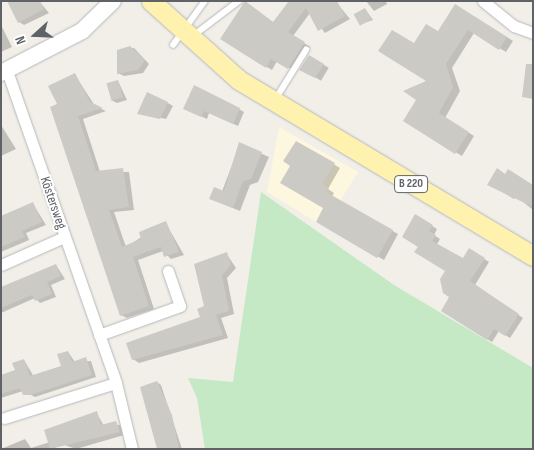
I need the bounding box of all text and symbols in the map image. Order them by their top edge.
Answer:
north arrow [10,10,60,60]
text: N [11,34,30,47]
street label: Köstersweg [36,174,70,232]
road number: B 220 [394,174,428,193]

